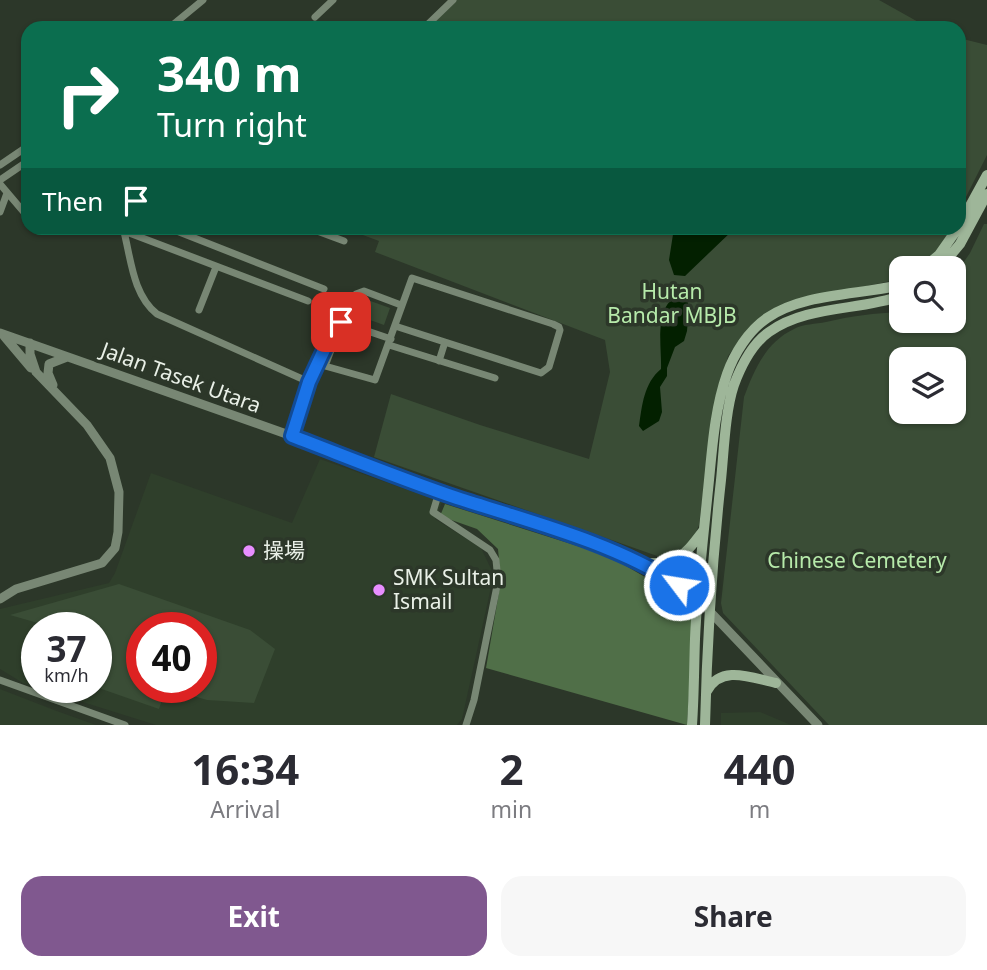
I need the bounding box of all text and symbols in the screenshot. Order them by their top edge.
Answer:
text: 340 m [157,40,302,106]
icon: right [42,49,133,140]
text: Turn right [157,103,307,146]
icon: arrive [117,182,155,220]
text: Then [42,183,103,219]
map controls [889,256,966,424]
button: search [889,256,966,333]
park label: Hutan Bandar MBJB [607,277,737,329]
pin [311,292,371,352]
icon: arrive [322,303,360,341]
street label: Jalan Tasek Utara [96,334,265,419]
button: layers [889,347,966,424]
place label: 操場 [263,536,305,564]
marker: 操場 [241,543,257,559]
park label: Chinese Cemetery [767,546,947,574]
position arrow [642,548,716,622]
place label: SMK Sultan Ismail [393,563,504,615]
marker: SMK Sultan Ismail [371,582,387,598]
speed limit sign: 40 [126,612,217,703]
text: 37 [46,625,87,672]
text: km/h [44,663,89,687]
text: 16:34 [191,740,299,797]
text: 2 [499,740,523,797]
text: 440 [724,740,796,797]
text: Arrival [210,793,280,825]
text: min [491,793,532,825]
text: m [749,793,770,825]
button: Exit [21,876,487,956]
button: Share [501,876,966,956]

